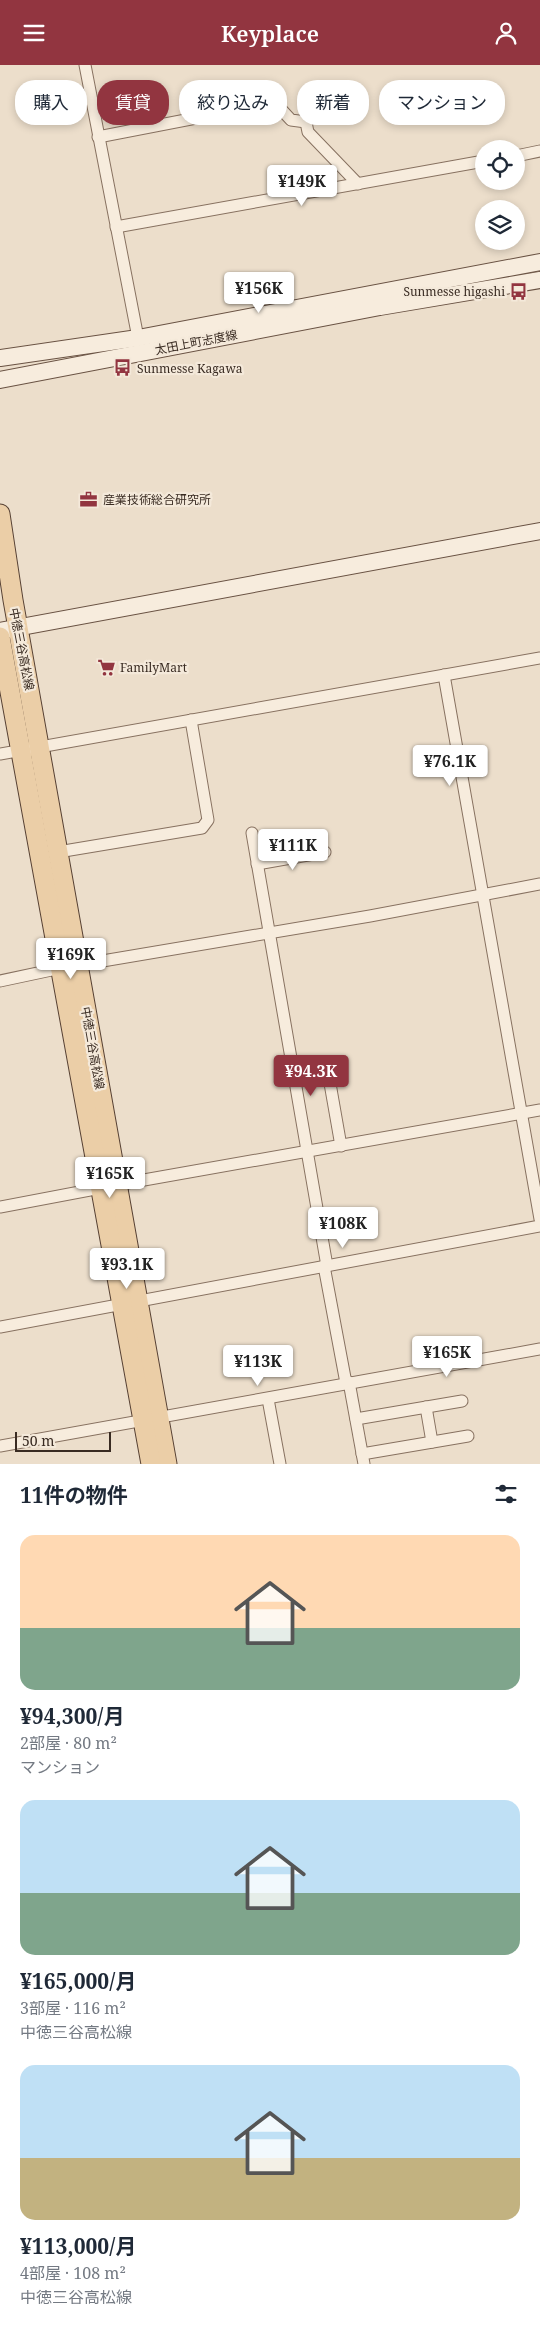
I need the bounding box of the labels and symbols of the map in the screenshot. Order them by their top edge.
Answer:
pin: ¥149K [267,165,337,207]
pin: ¥156K [224,271,294,314]
bus stop icon: Sunmesse higashi [509,281,529,301]
place label: Sunmesse higashi [403,283,505,300]
street label: 太田上町志度線 [153,326,239,358]
bus stop icon: Sunmesse Kagawa [113,358,133,378]
place label: Sunmesse Kagawa [137,360,243,377]
office icon: 産業技術総合研究所 [79,489,99,509]
place label: 産業技術総合研究所 [103,491,211,508]
street label: 中徳三谷高松線 [6,606,38,692]
supermarket icon: FamilyMart [96,657,116,677]
place label: FamilyMart [120,659,187,676]
pin: ¥76.1K [409,745,491,787]
pin: ¥111K [258,829,328,871]
pin: ¥169K [36,937,106,980]
street label: 中徳三谷高松線 [77,1005,109,1091]
pin: ¥94.3K [270,1055,352,1097]
pin: ¥165K [75,1157,145,1199]
pin: ¥108K [308,1207,378,1249]
pin: ¥93.1K [86,1247,168,1290]
pin: ¥165K [412,1335,482,1378]
pin: ¥113K [223,1345,293,1387]
scale bar [15,1429,111,1452]

